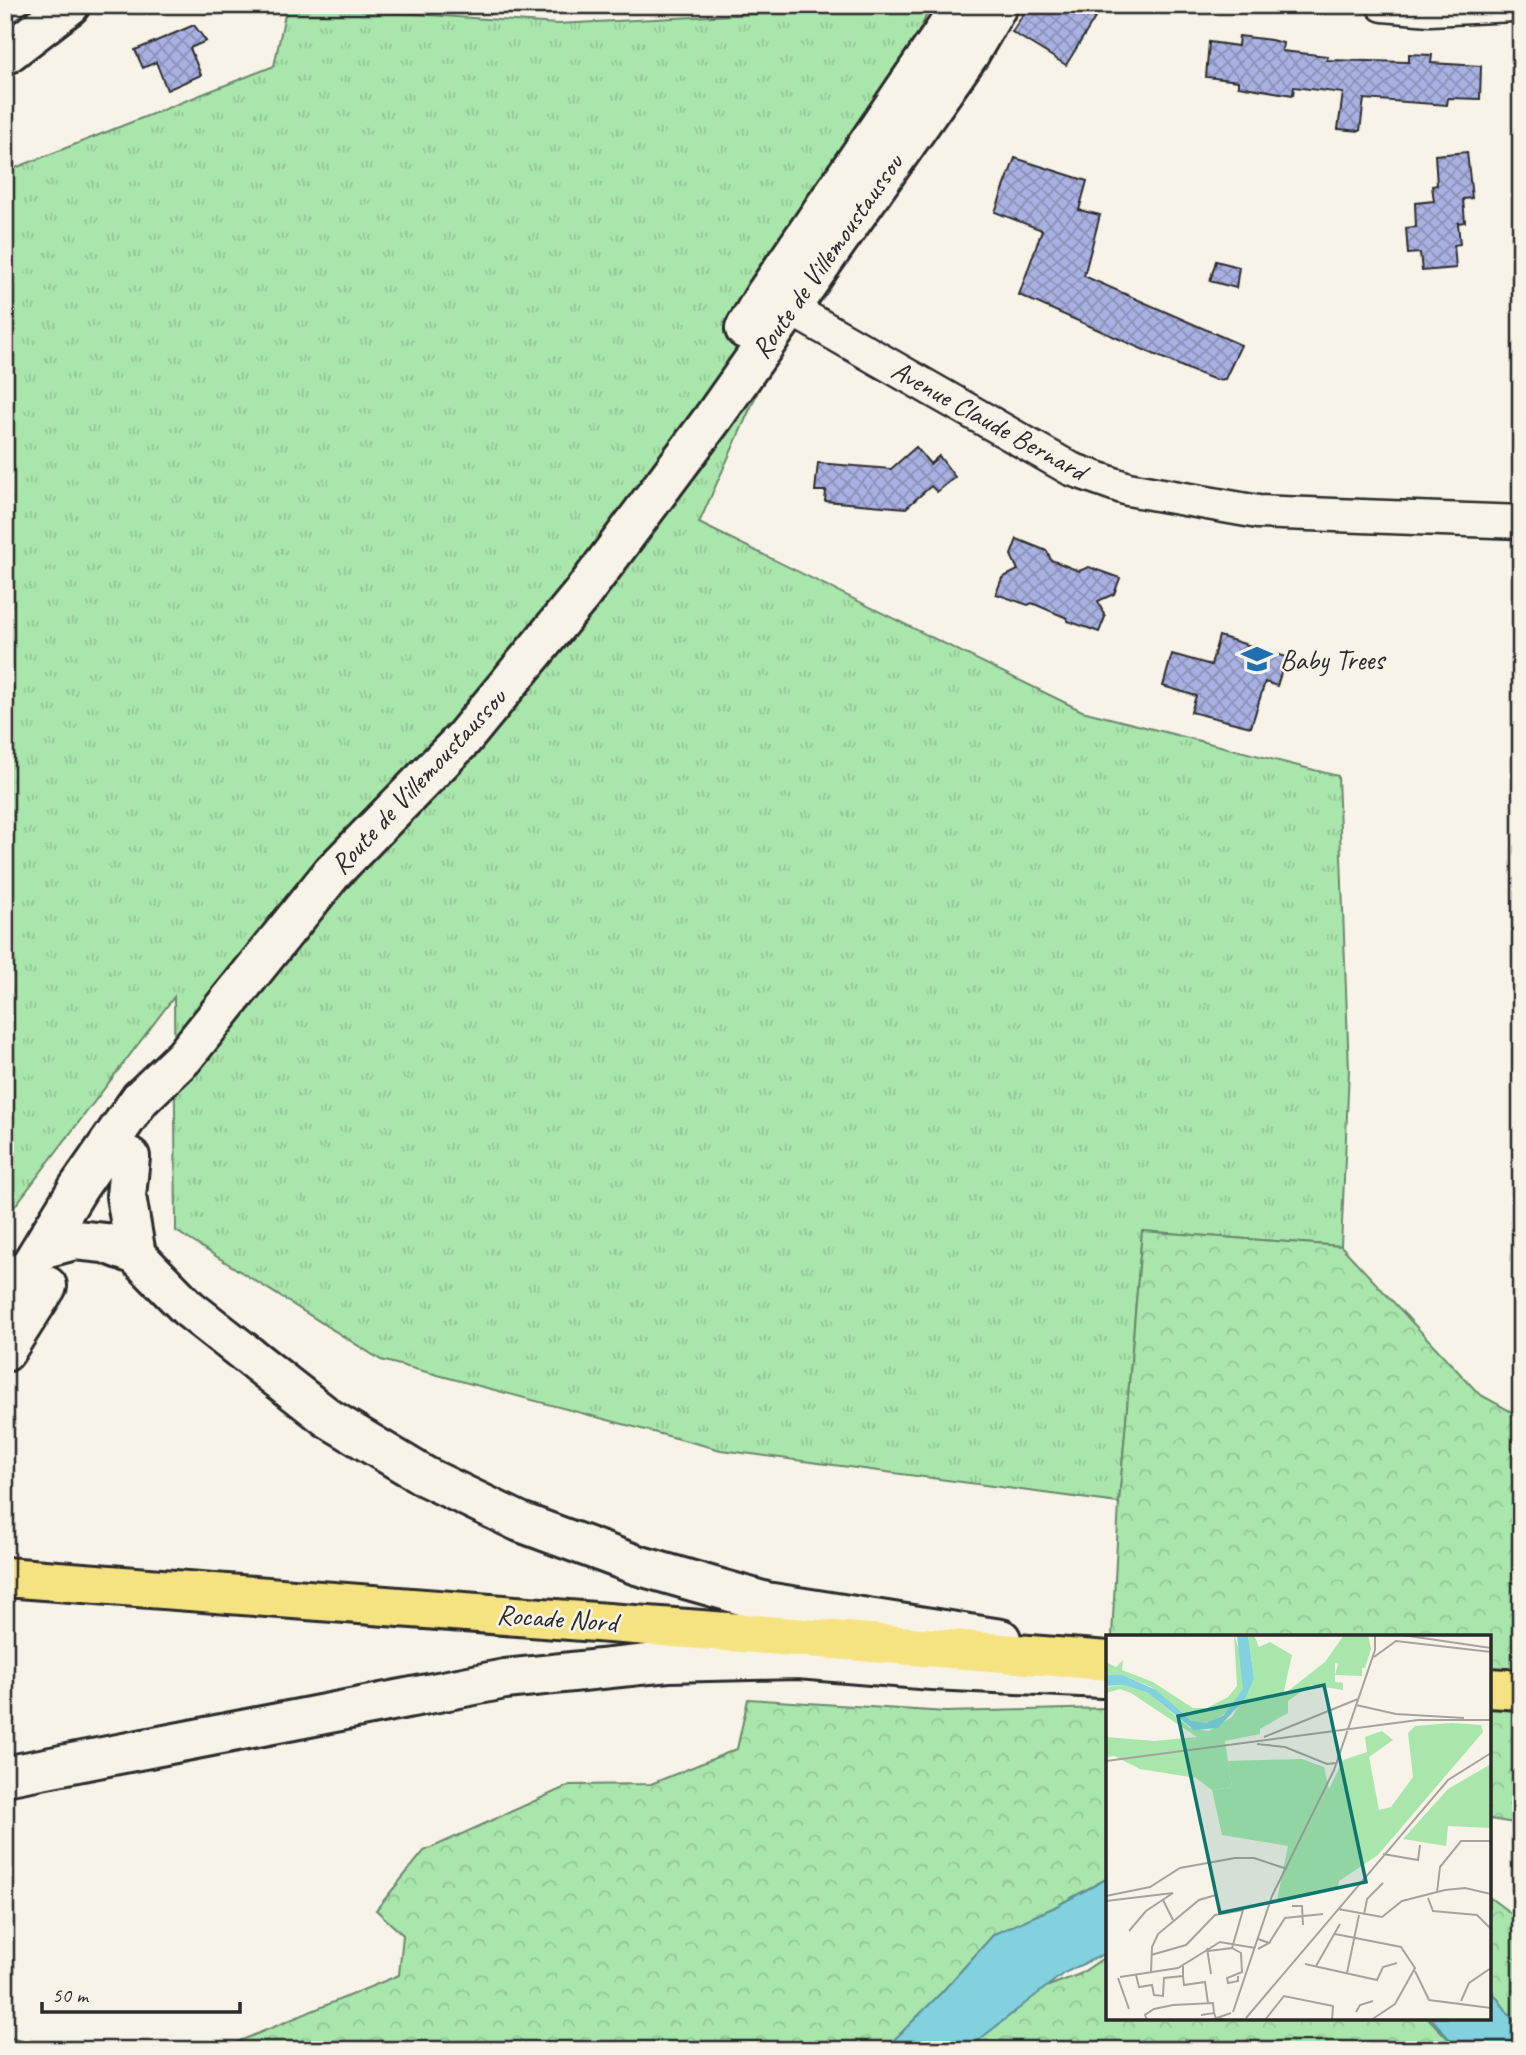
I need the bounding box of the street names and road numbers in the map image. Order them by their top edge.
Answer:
street label: Route de Villemoustaussou [743,146,912,365]
street label: Avenue Claude Bernard [886,352,1096,490]
street label: Route de Villemoustaussou [323,679,514,881]
street label: Rocade Nord [496,1596,622,1640]

